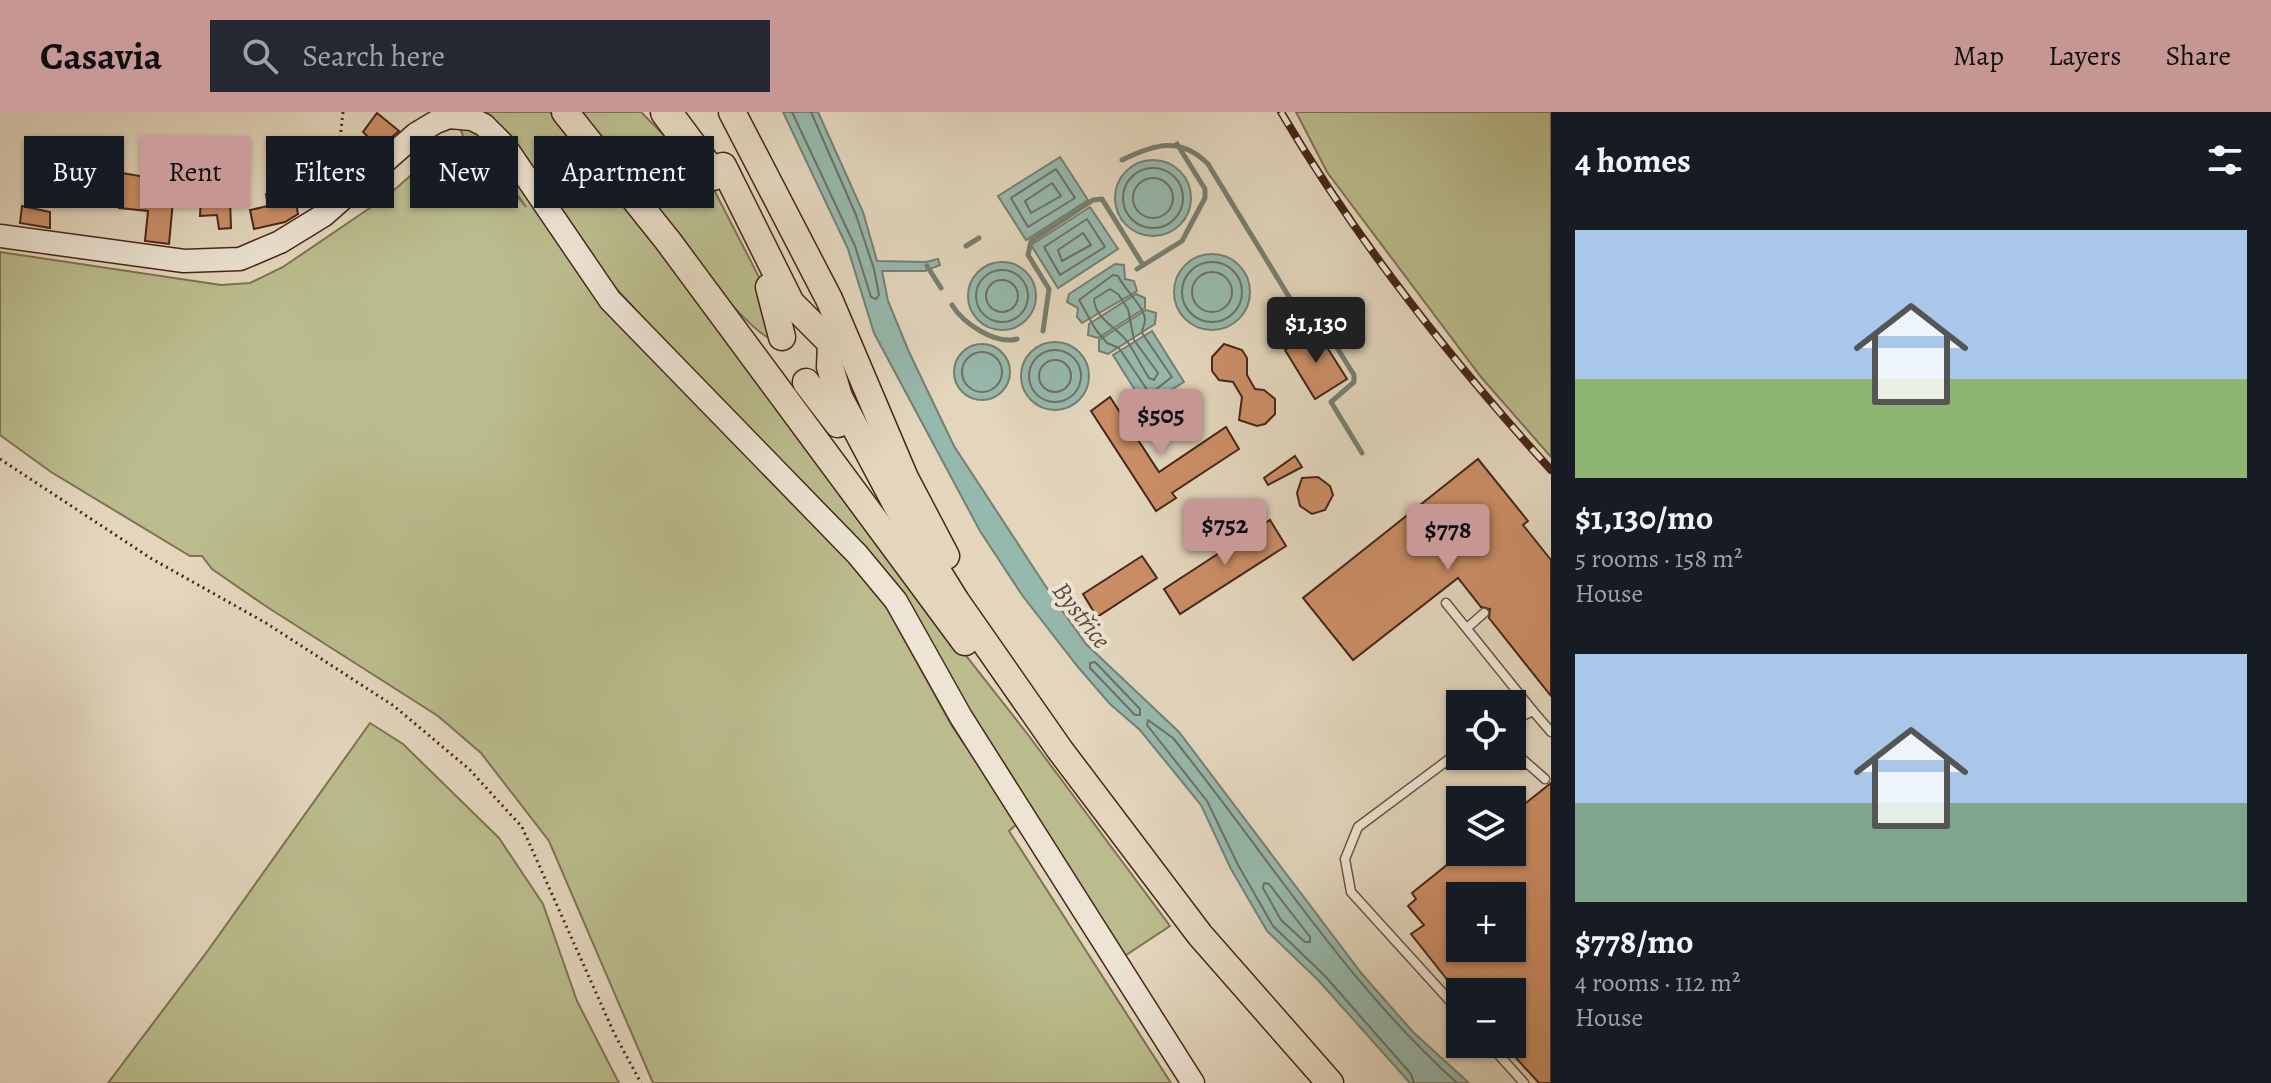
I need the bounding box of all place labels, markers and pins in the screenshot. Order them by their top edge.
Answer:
pin: $1,130 [1251,297,1381,365]
pin: $505 [1114,389,1208,457]
pin: $752 [1178,499,1272,567]
pin: $778 [1401,504,1495,572]

